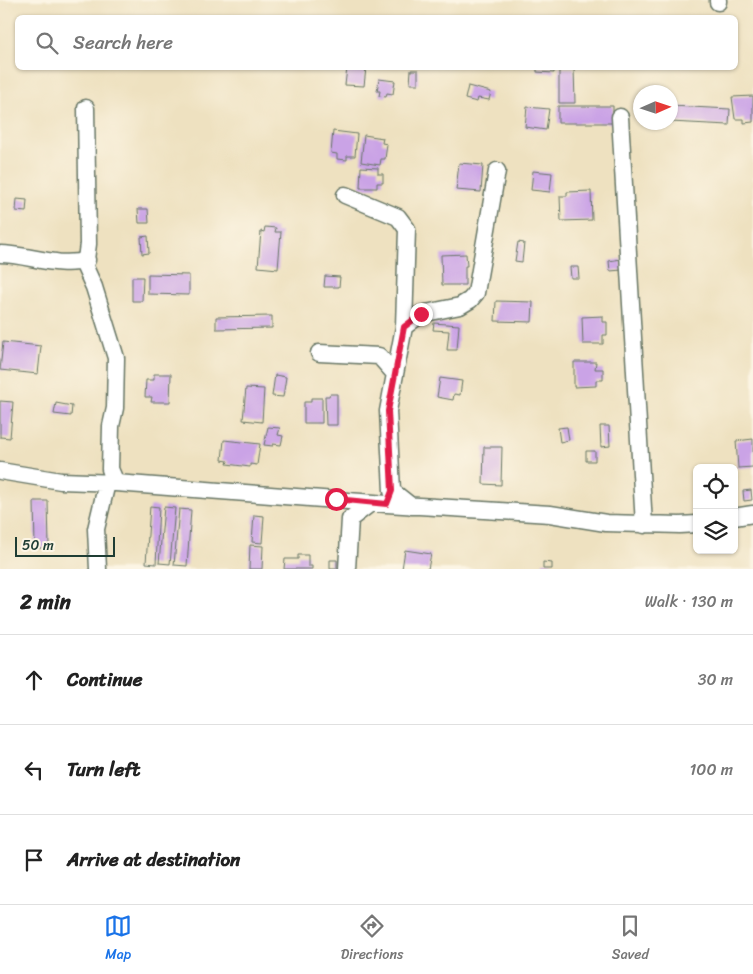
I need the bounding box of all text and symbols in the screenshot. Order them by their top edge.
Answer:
search box [15,15,738,70]
text: Search here [73,26,173,59]
icon: search [33,29,61,57]
north arrow [633,85,678,130]
route end [410,303,433,326]
map controls [693,464,738,554]
button: locate [693,464,738,509]
route start [325,488,348,511]
button: layers [693,509,738,554]
text: 50 m [22,533,54,558]
scale bar [15,534,115,557]
text: 2 min [20,583,71,621]
text: Walk · 130 m [645,587,733,616]
text: Continue [67,663,143,696]
text: 30 m [698,665,733,694]
icon: ahead [20,666,48,694]
text: Turn left [67,753,140,786]
text: 100 m [689,755,733,784]
icon: left [20,756,48,784]
text: Arrive at destination [67,843,240,876]
icon: arrive [20,846,48,874]
tab: Map [104,912,132,967]
tab: Directions [341,912,403,967]
tab: Saved [612,912,649,967]

